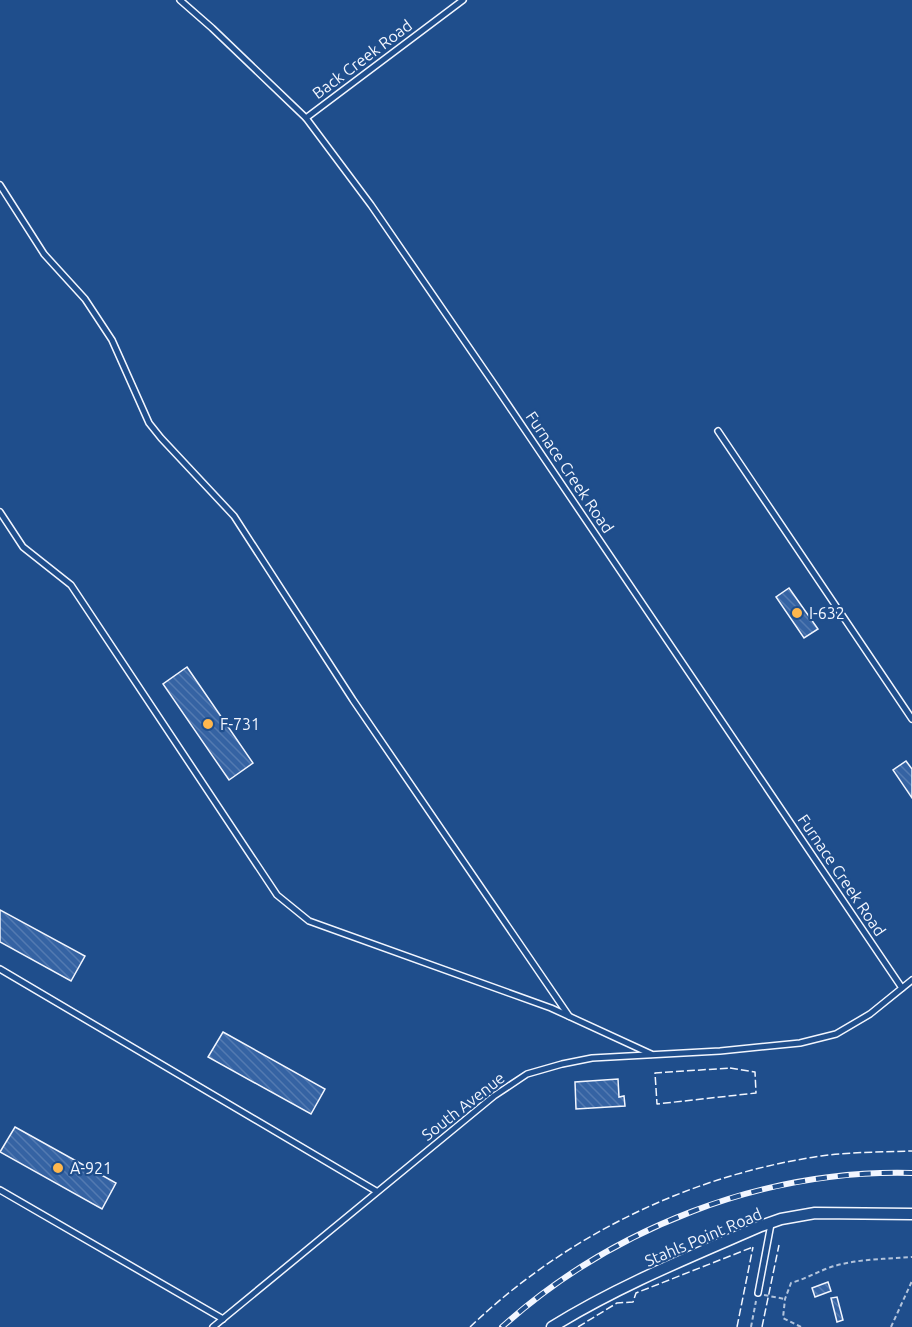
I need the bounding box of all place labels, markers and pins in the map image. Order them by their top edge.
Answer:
place label: I-632 [809,604,845,622]
marker: I-632 [790,606,804,620]
place label: F-731 [220,715,260,733]
marker: F-731 [201,717,215,731]
place label: A-921 [70,1159,112,1177]
marker: A-921 [51,1161,65,1175]

